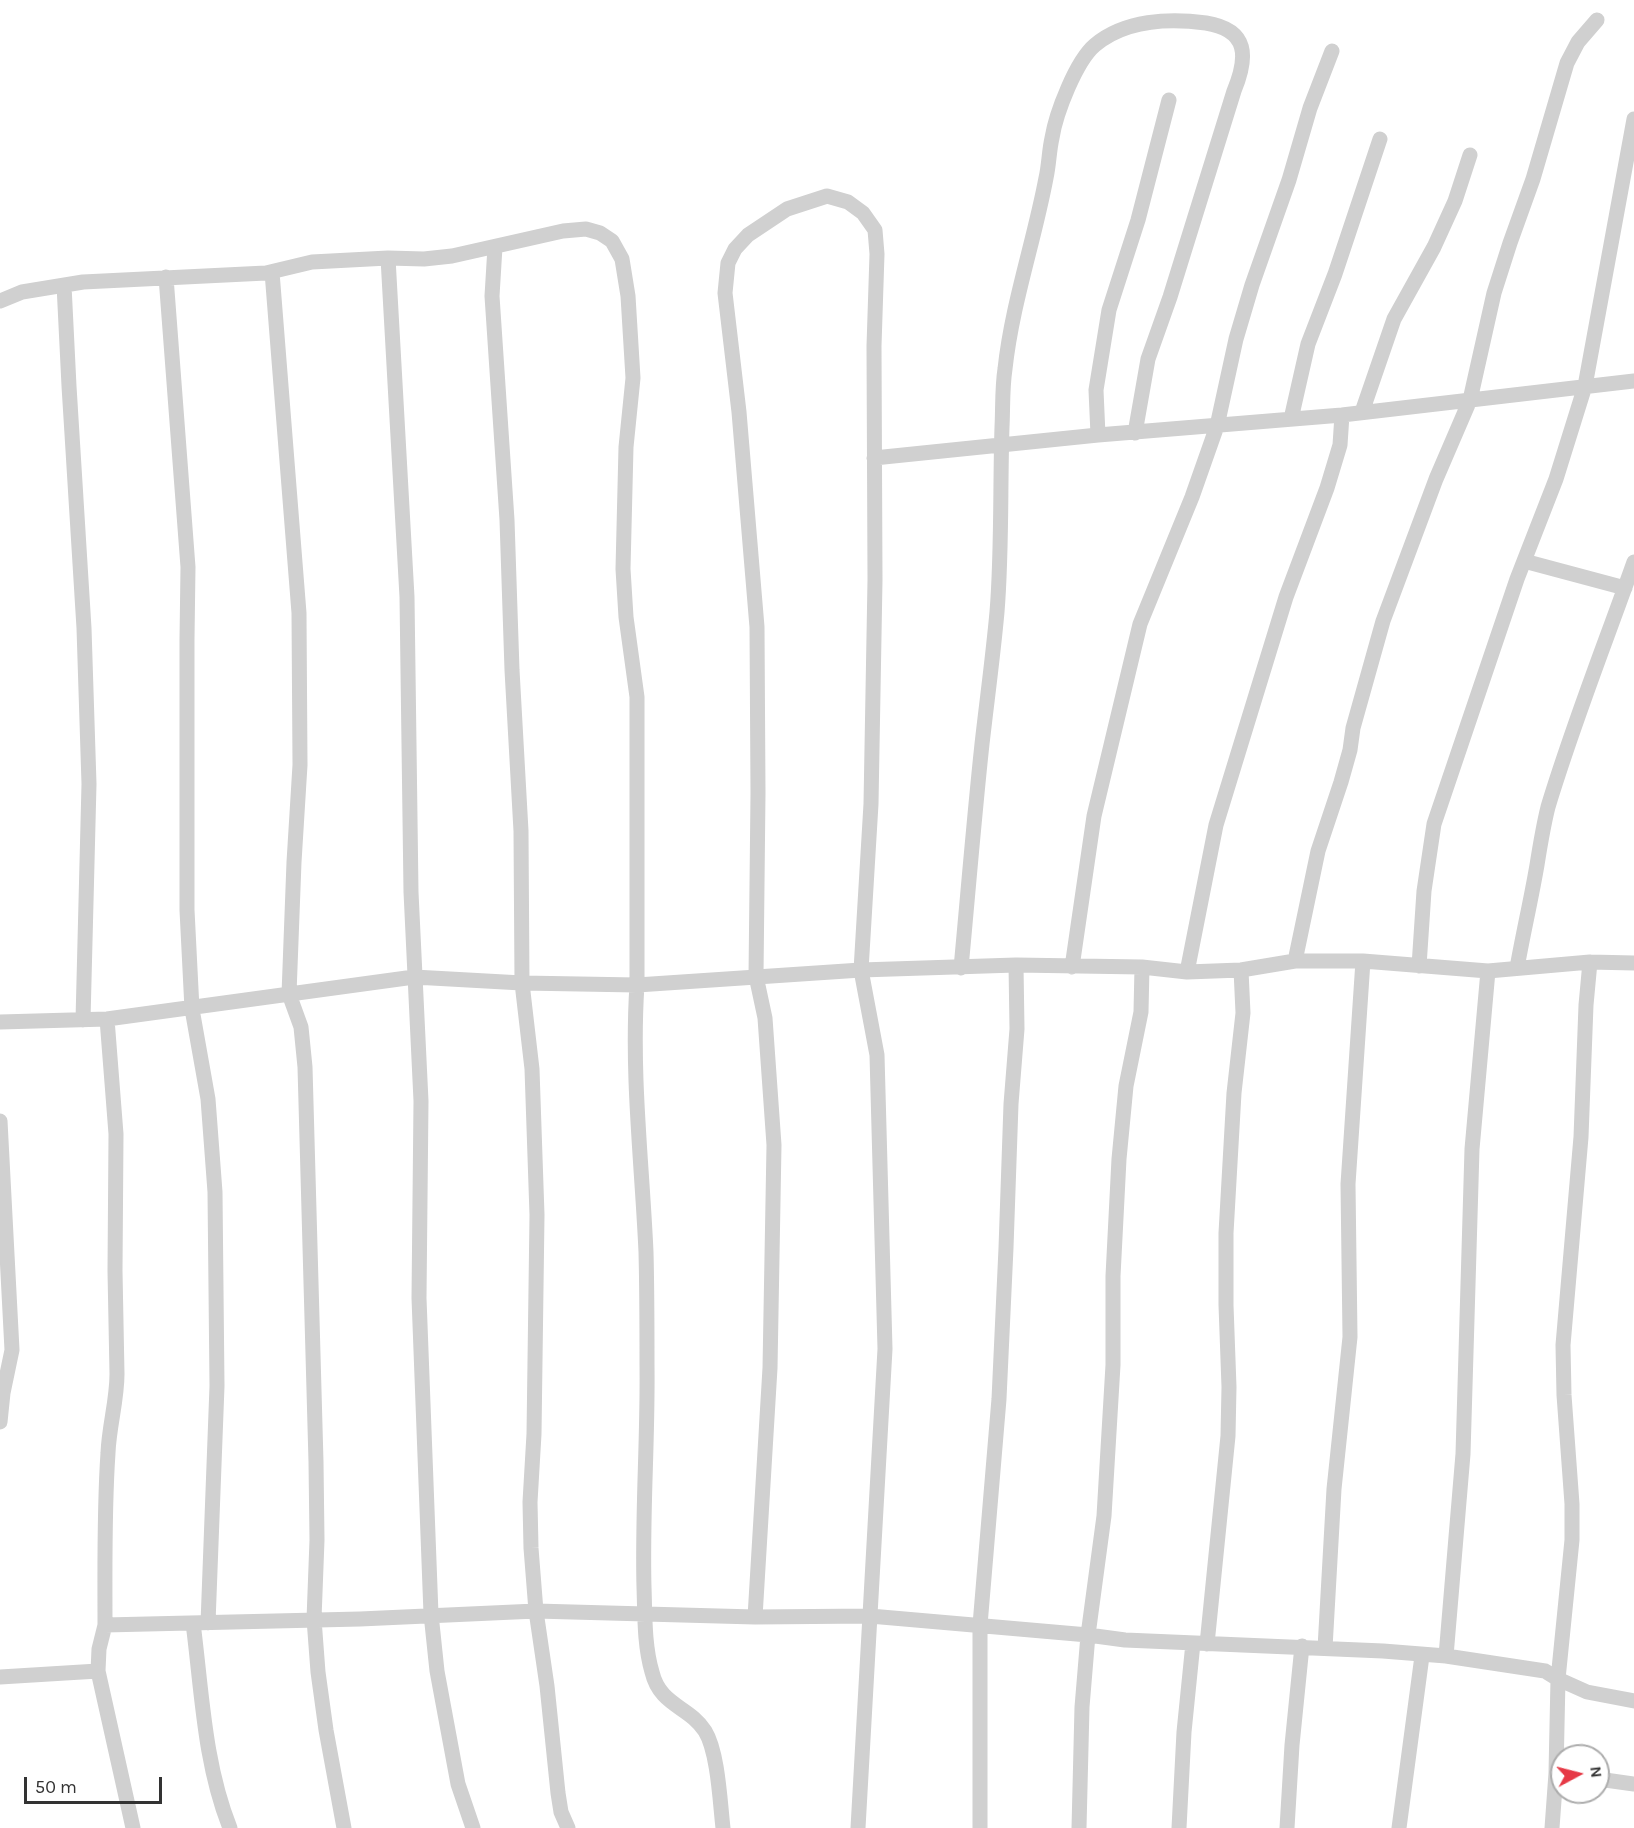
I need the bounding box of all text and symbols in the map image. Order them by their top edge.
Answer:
north arrow [1550,1744,1610,1804]
scale bar [27,1765,165,1803]
text: N [1586,1765,1607,1779]
text: 50 m [35,1776,77,1798]

